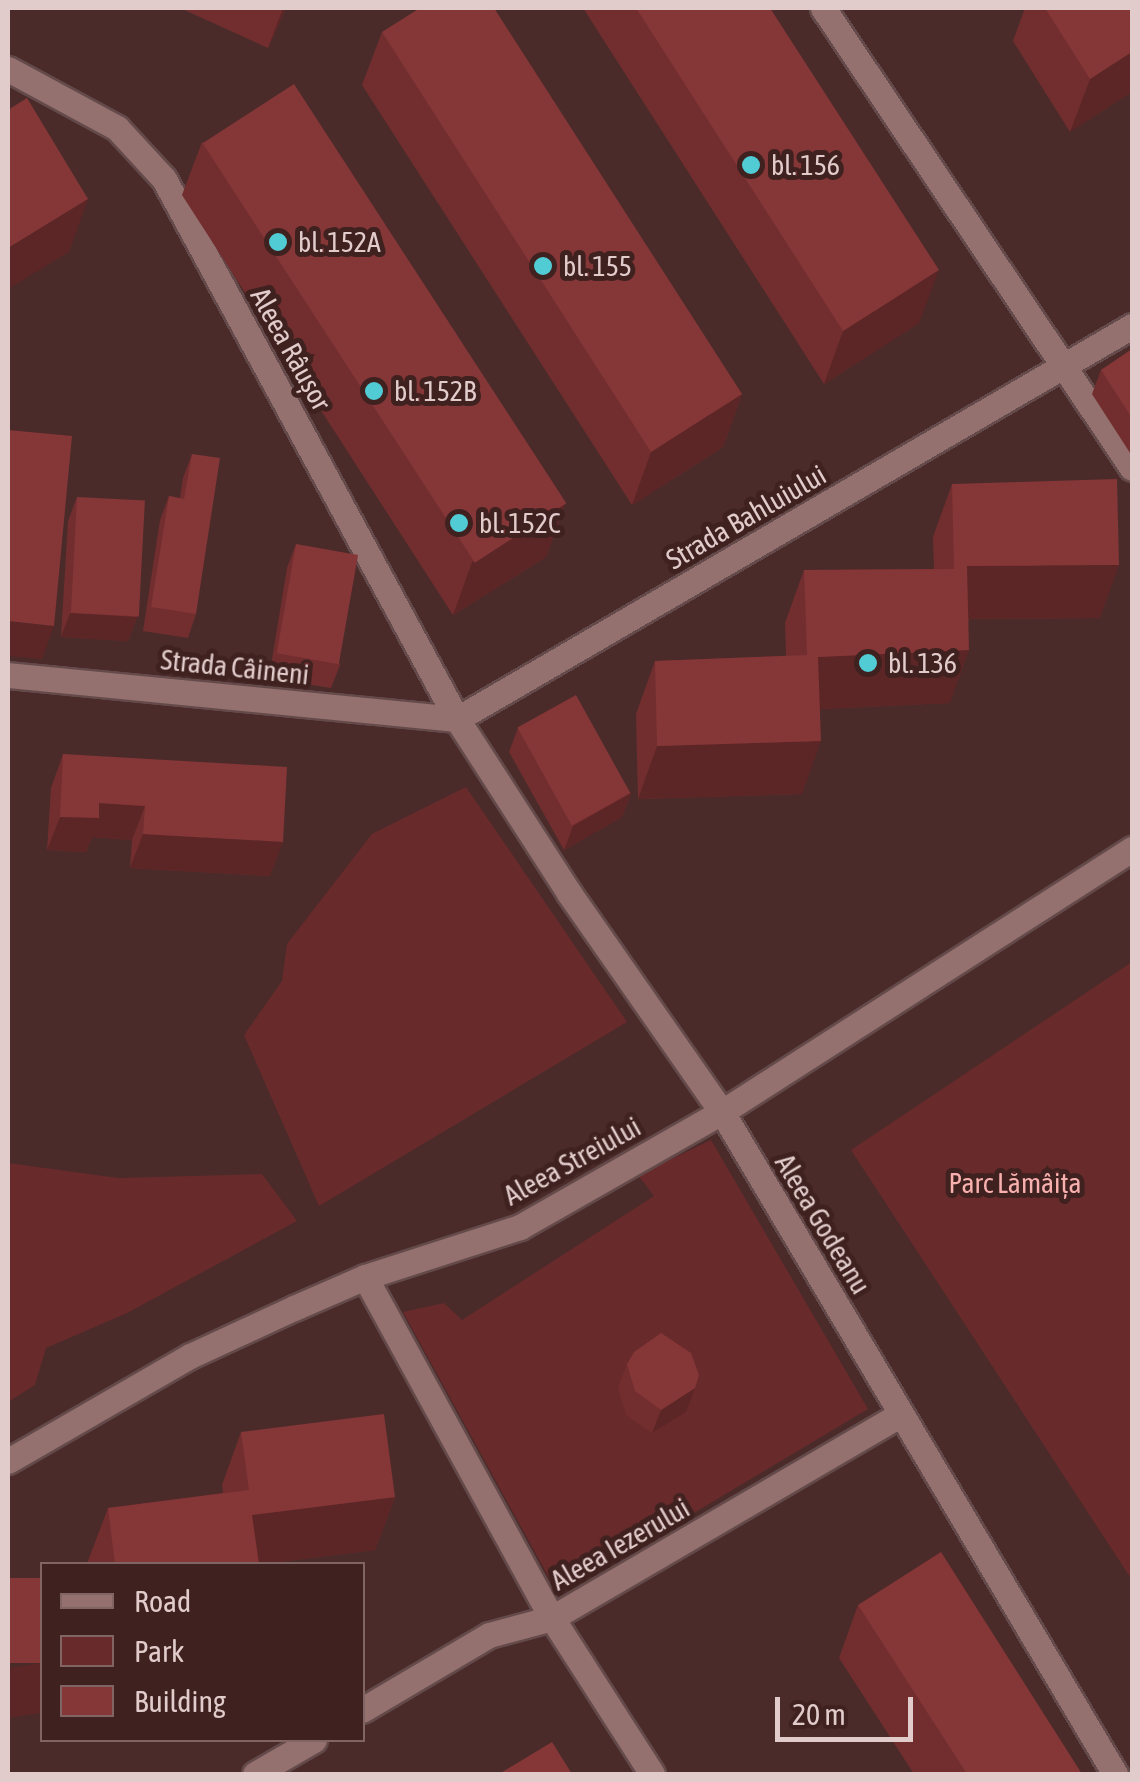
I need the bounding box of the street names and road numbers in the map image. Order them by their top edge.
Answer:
street label: Aleea Râușor [244,282,338,416]
street label: Strada Bahluiului [660,458,832,576]
street label: Strada Câineni [159,643,311,691]
street label: Aleea Streiului [498,1110,646,1212]
street label: Aleea Godeanu [768,1148,878,1300]
street label: Aleea Iezerului [545,1491,695,1597]

